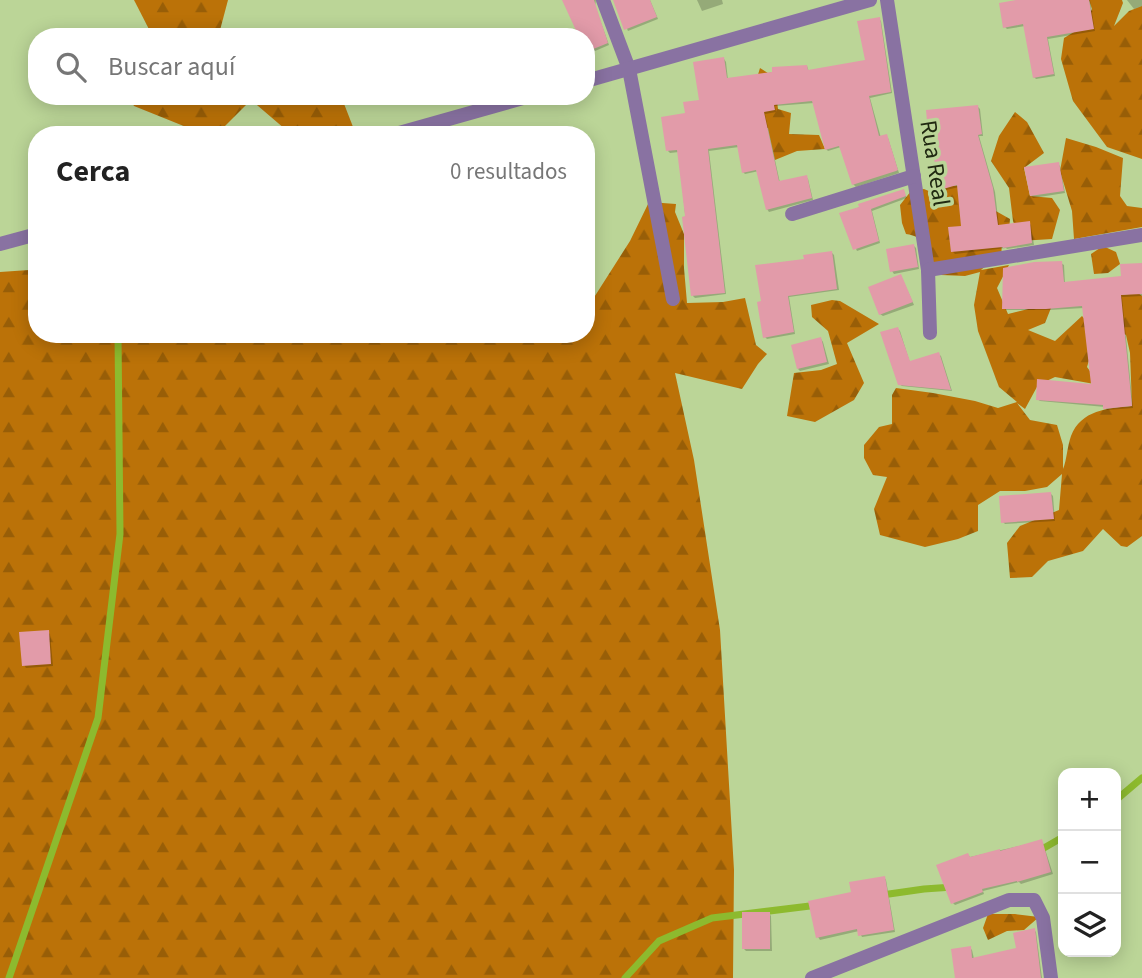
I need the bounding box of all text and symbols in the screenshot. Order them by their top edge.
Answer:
search box [28,28,595,105]
icon: search [52,48,90,86]
text: Buscar aquí [108,48,235,85]
street label: Rua Real [910,117,959,209]
text: Cerca [56,150,130,193]
text: 0 resultados [450,155,567,188]
map controls [1058,768,1121,957]
button: + [1058,768,1121,831]
button: − [1058,831,1121,894]
button: layers [1058,894,1121,957]

